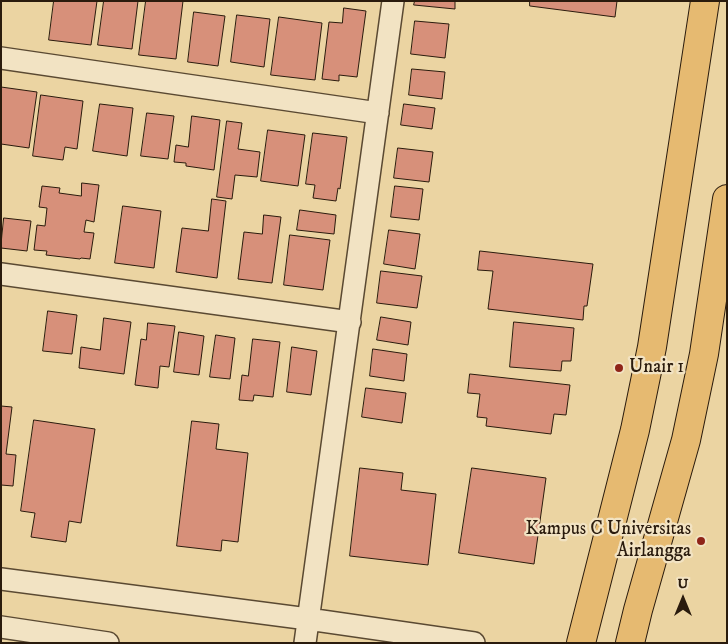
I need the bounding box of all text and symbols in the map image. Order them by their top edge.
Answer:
place label: Unair 1 [629,357,684,379]
marker: Unair 1 [613,362,625,374]
place label: Kampus C Universitas Airlangga [525,519,691,563]
marker: Kampus C Universitas Airlangga [695,535,707,547]
north arrow [658,574,708,624]
text: U [678,575,688,593]

